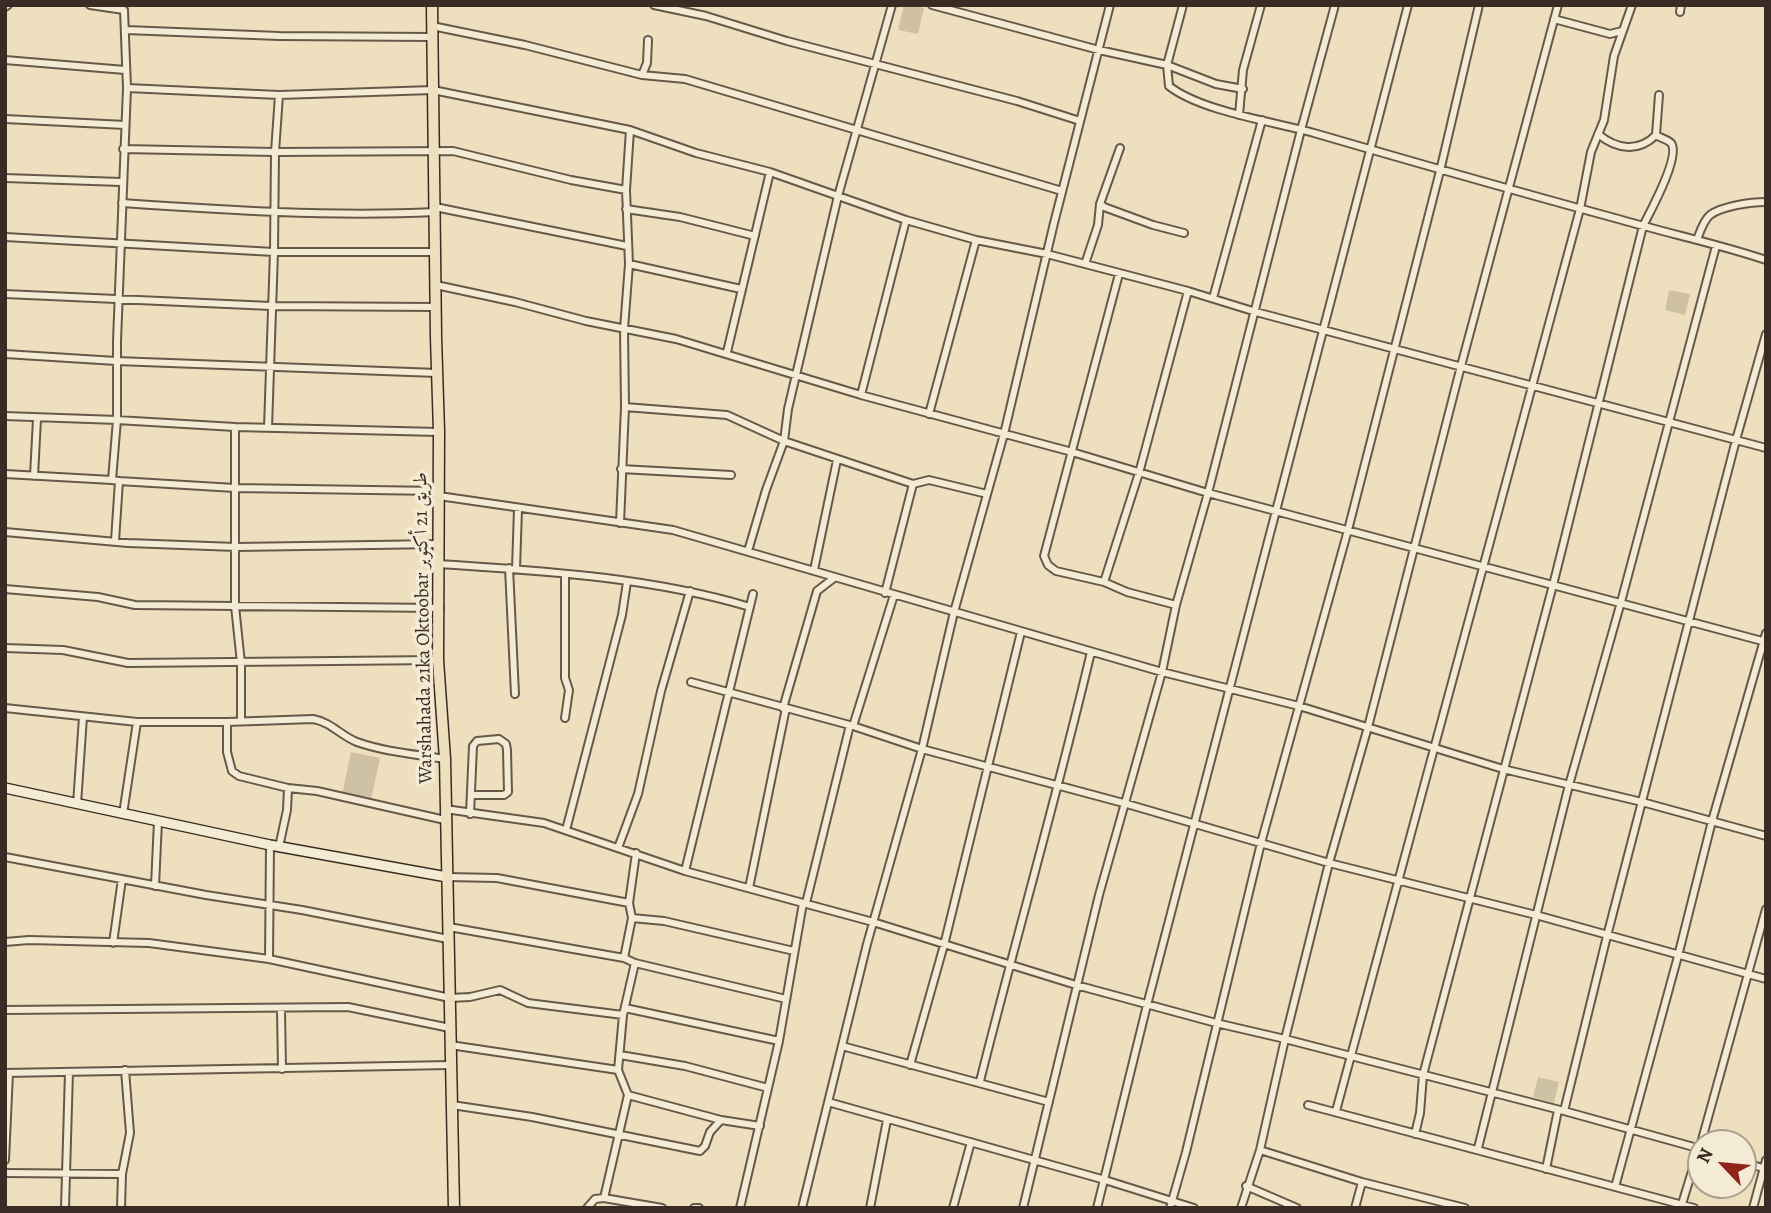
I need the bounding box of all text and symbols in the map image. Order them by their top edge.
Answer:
street label: Warshahada 21ka Oktoobar طريق 21 أكتوبر [410,472,438,784]
north arrow [1687,1129,1757,1199]
text: N [1690,1144,1720,1168]

